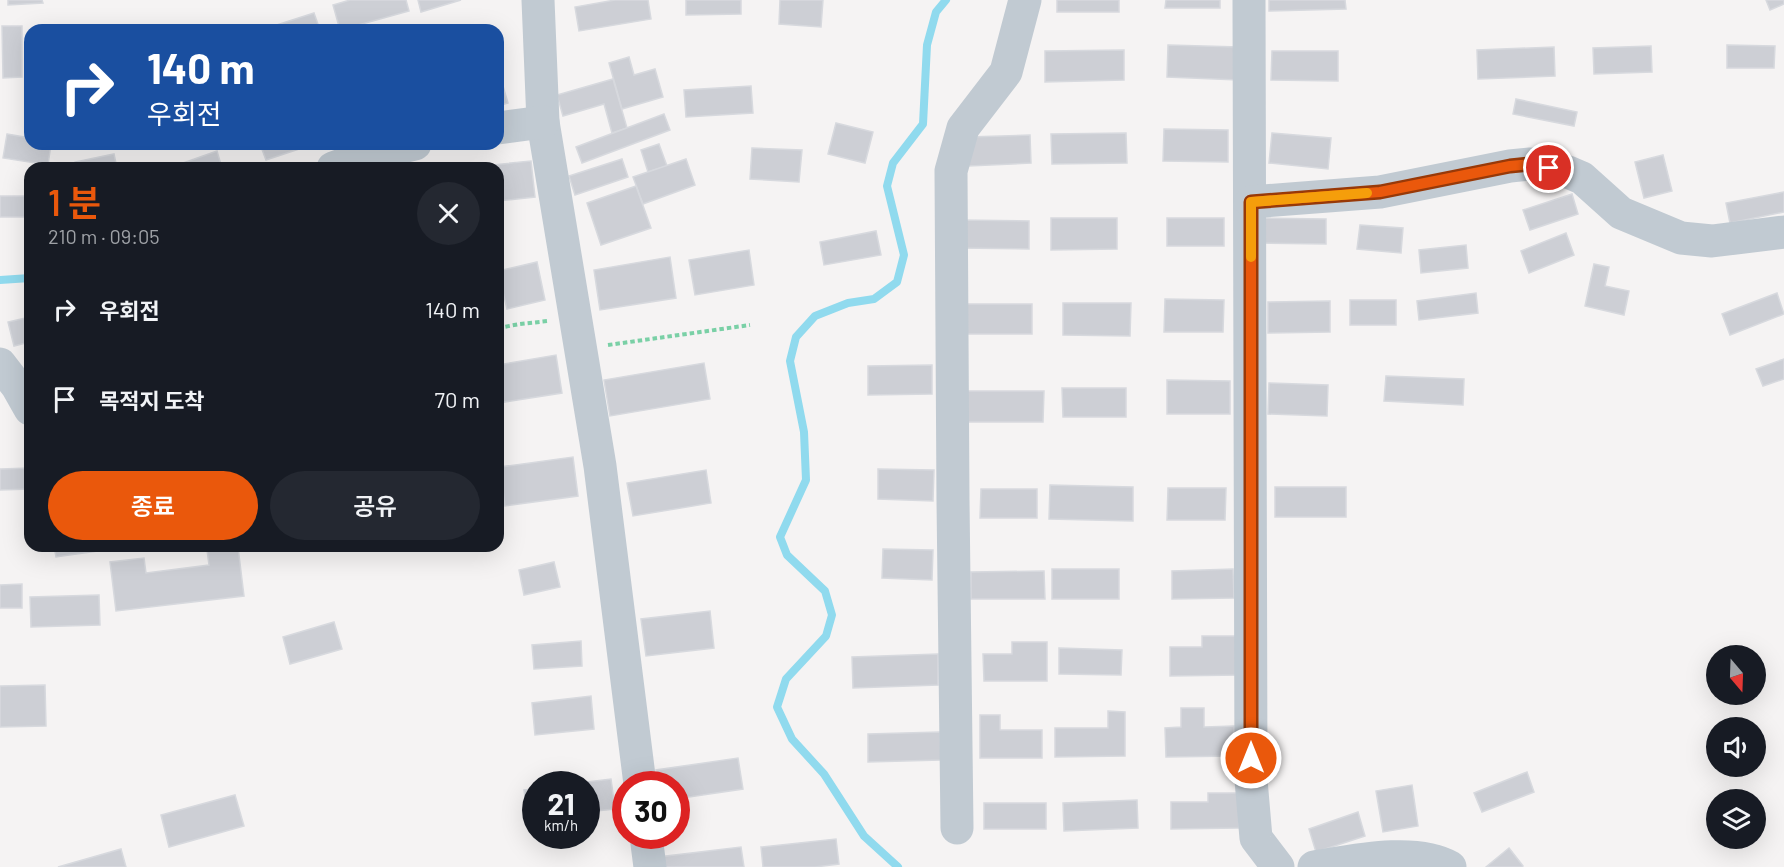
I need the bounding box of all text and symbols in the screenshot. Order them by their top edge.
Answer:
text: 140 m [147,42,255,92]
icon: right [48,48,126,126]
text: 우회전 [147,97,222,129]
pin [1523,142,1574,193]
icon: arrive [1532,151,1565,184]
text: 1 분 [48,180,101,223]
button: close [417,182,480,245]
text: 210 m · 09:05 [48,224,160,248]
icon: right [48,293,81,326]
text: 140 m [425,296,480,322]
text: 우회전 [99,297,160,323]
icon: arrive [48,383,81,416]
text: 70 m [435,386,480,412]
text: 목적지 도착 [99,387,205,413]
button: 종료 [48,471,258,540]
button: 공유 [270,471,480,540]
north arrow [1706,645,1766,705]
map controls [1706,645,1766,849]
button: sound [1706,717,1766,777]
position arrow [1219,726,1283,790]
speed limit sign: 30 [612,771,690,849]
text: 21 [547,785,575,821]
button: layers [1706,789,1766,849]
text: km/h [544,816,578,834]

